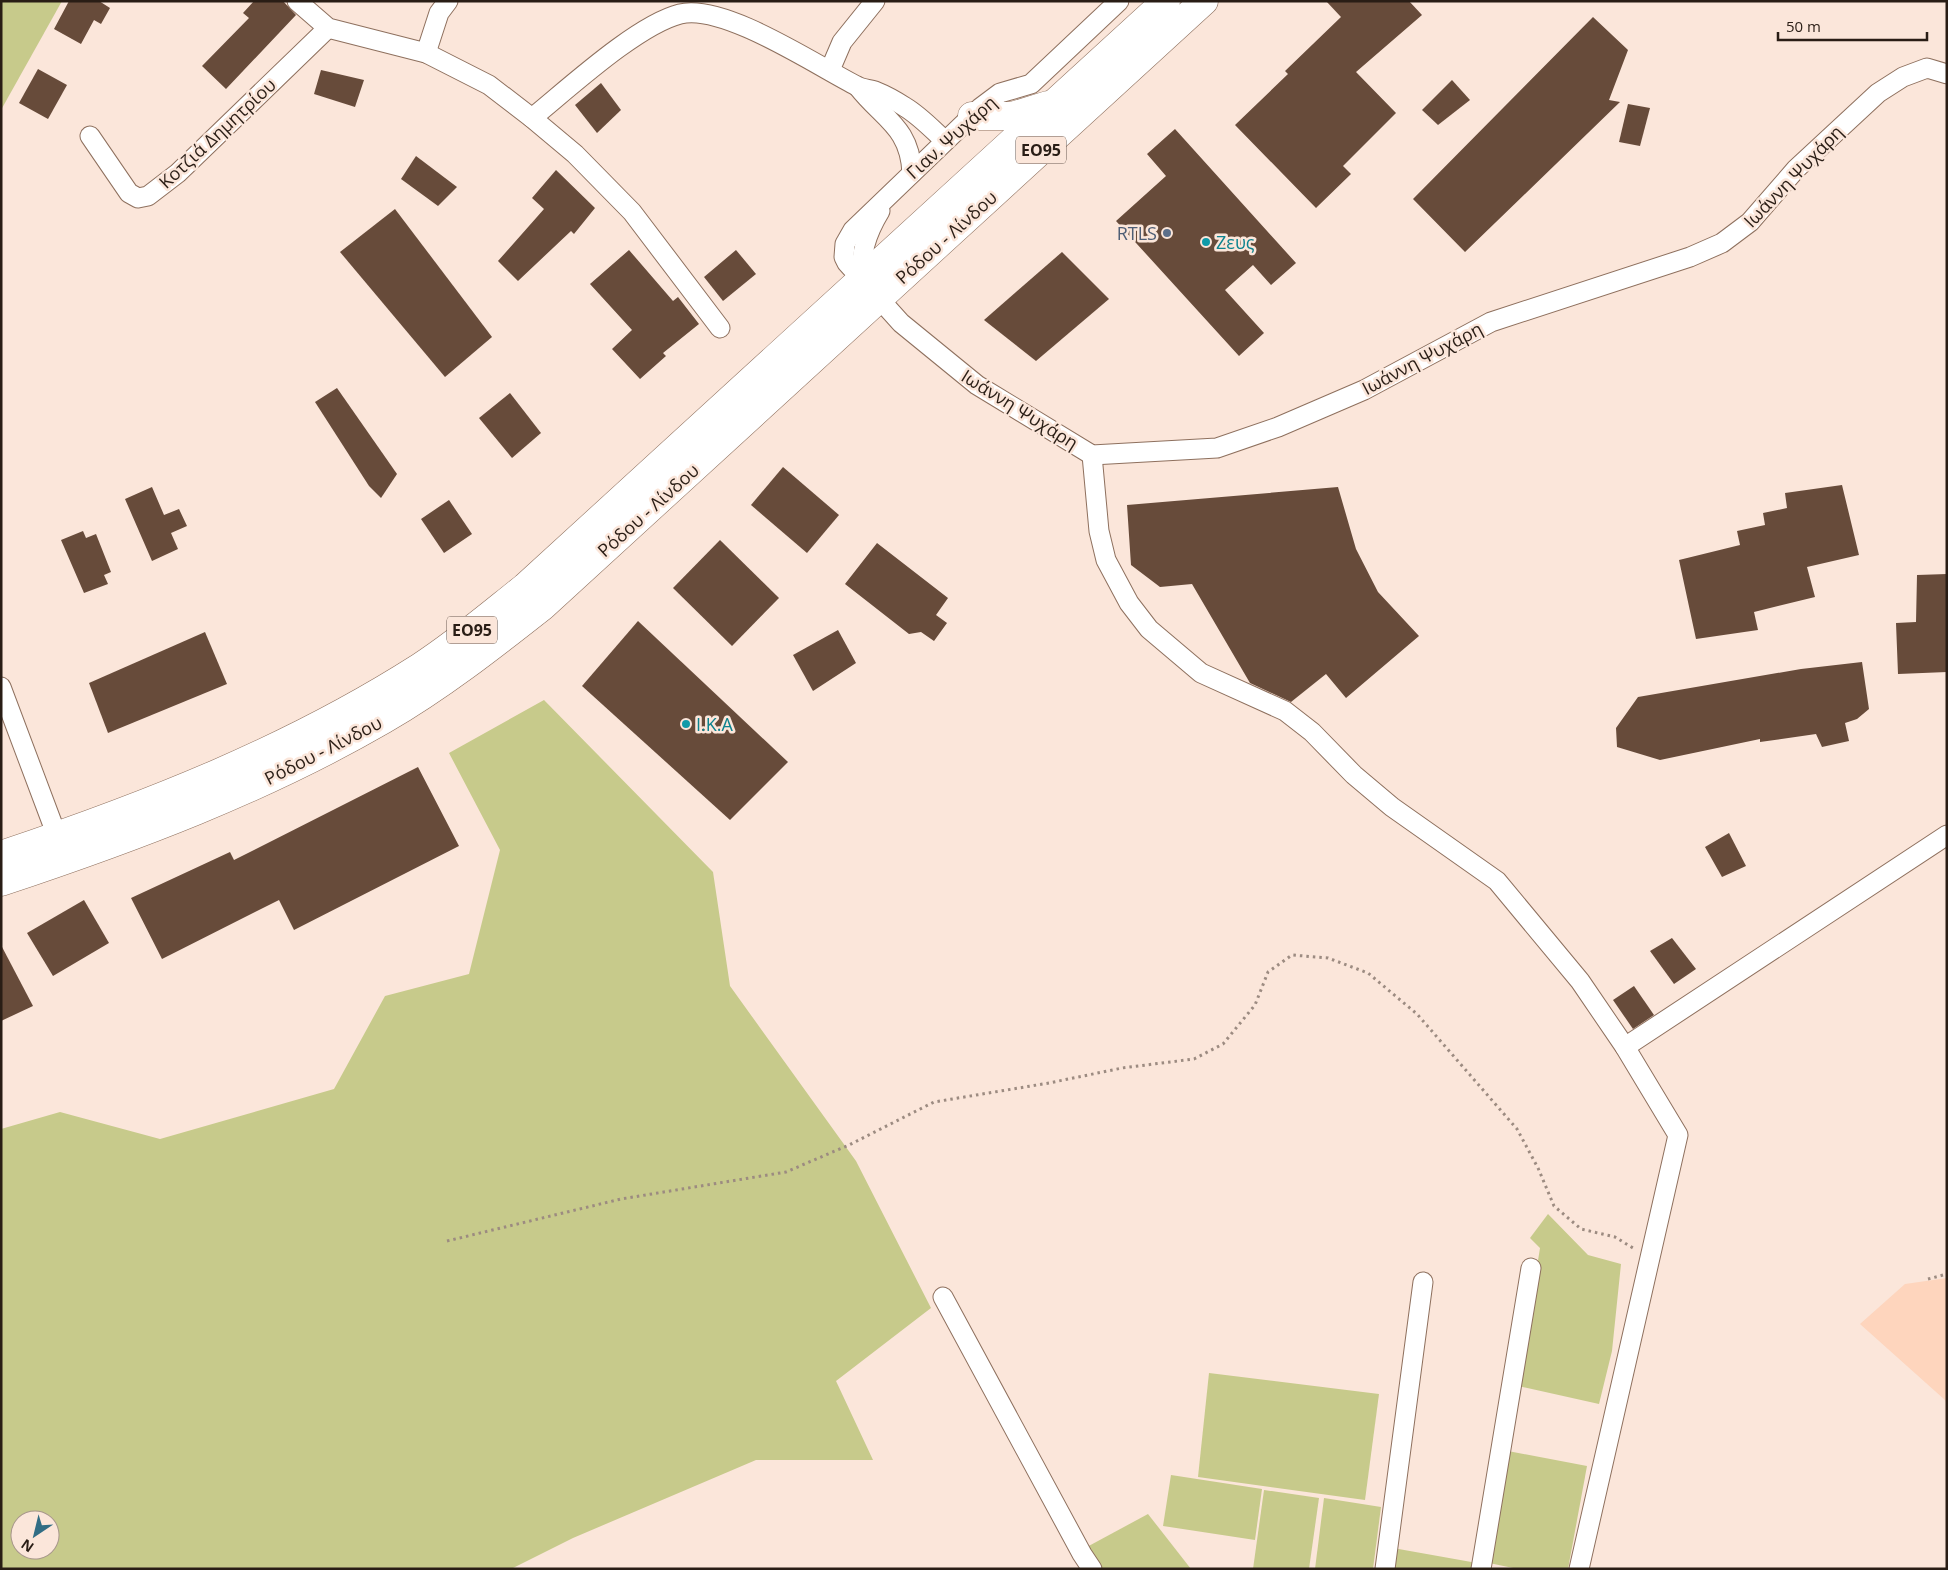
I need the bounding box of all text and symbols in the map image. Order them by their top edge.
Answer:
scale bar [1778,10,1927,42]
text: 50 m [1786,16,1821,36]
street label: Κοτζιά Δημητρίου [153,72,281,194]
street label: Γιαν. Ψυχάρη [901,90,1001,184]
street label: Ιωάννη Ψυχάρη [1738,120,1848,232]
road number: ΕΟ95 [1016,136,1066,164]
street label: Ρόδου - Λίνδου [890,185,1002,289]
place label: RTLS [1117,221,1157,245]
marker: RTLS [1161,227,1173,239]
place label: Ζευς [1216,230,1255,254]
marker: Ζευς [1200,236,1212,248]
street label: Ιωάννη Ψυχάρη [1358,316,1486,400]
street label: Ιωάννη Ψυχάρη [957,364,1083,454]
street label: Ρόδου - Λίνδου [592,458,704,562]
road number: ΕΟ95 [447,616,497,644]
street label: Ρόδου - Λίνδου [260,710,386,790]
place label: Ι.Κ.Α [696,712,734,736]
marker: Ι.Κ.Α [680,718,692,730]
north arrow [10,1510,60,1560]
text: N [17,1535,37,1557]

